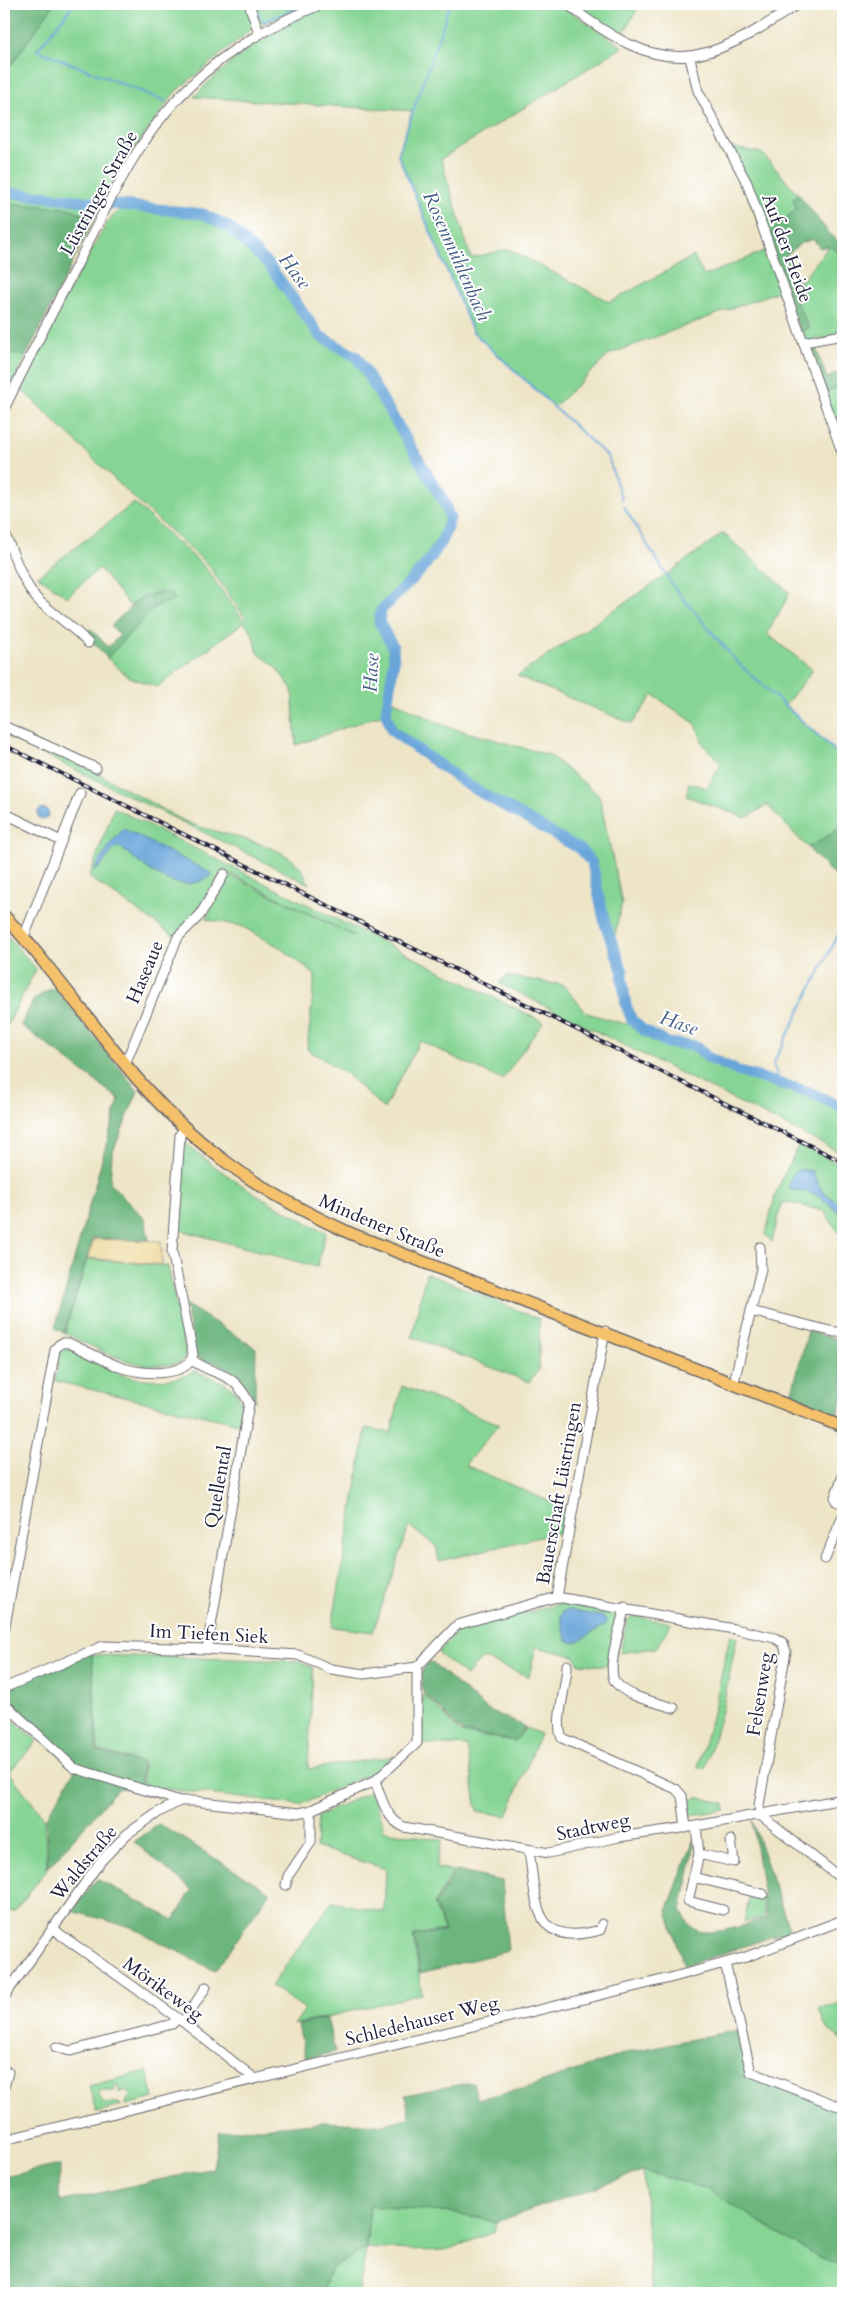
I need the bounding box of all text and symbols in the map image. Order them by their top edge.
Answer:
street label: Lüstringer Straße [54,126,144,260]
water label: Rosenmühlenbach [416,187,498,325]
street label: Auf der Heide [755,190,819,306]
water label: Hase [272,247,318,295]
water label: Hase [356,653,386,693]
street label: Haseaue [120,936,170,1008]
water label: Hase [656,1004,702,1042]
street label: Mindener Straße [315,1188,449,1264]
street label: Bauerschaft Lüstringen [530,1399,588,1586]
street label: Quellental [198,1443,238,1530]
street label: Im Tiefen Siek [149,1618,270,1650]
street label: Felsenweg [741,1650,780,1738]
street label: Stadtweg [554,1806,632,1847]
street label: Waldstraße [44,1820,123,1907]
street label: Mörikeweg [117,1951,209,2027]
street label: Schledehauser Weg [343,1989,502,2053]

